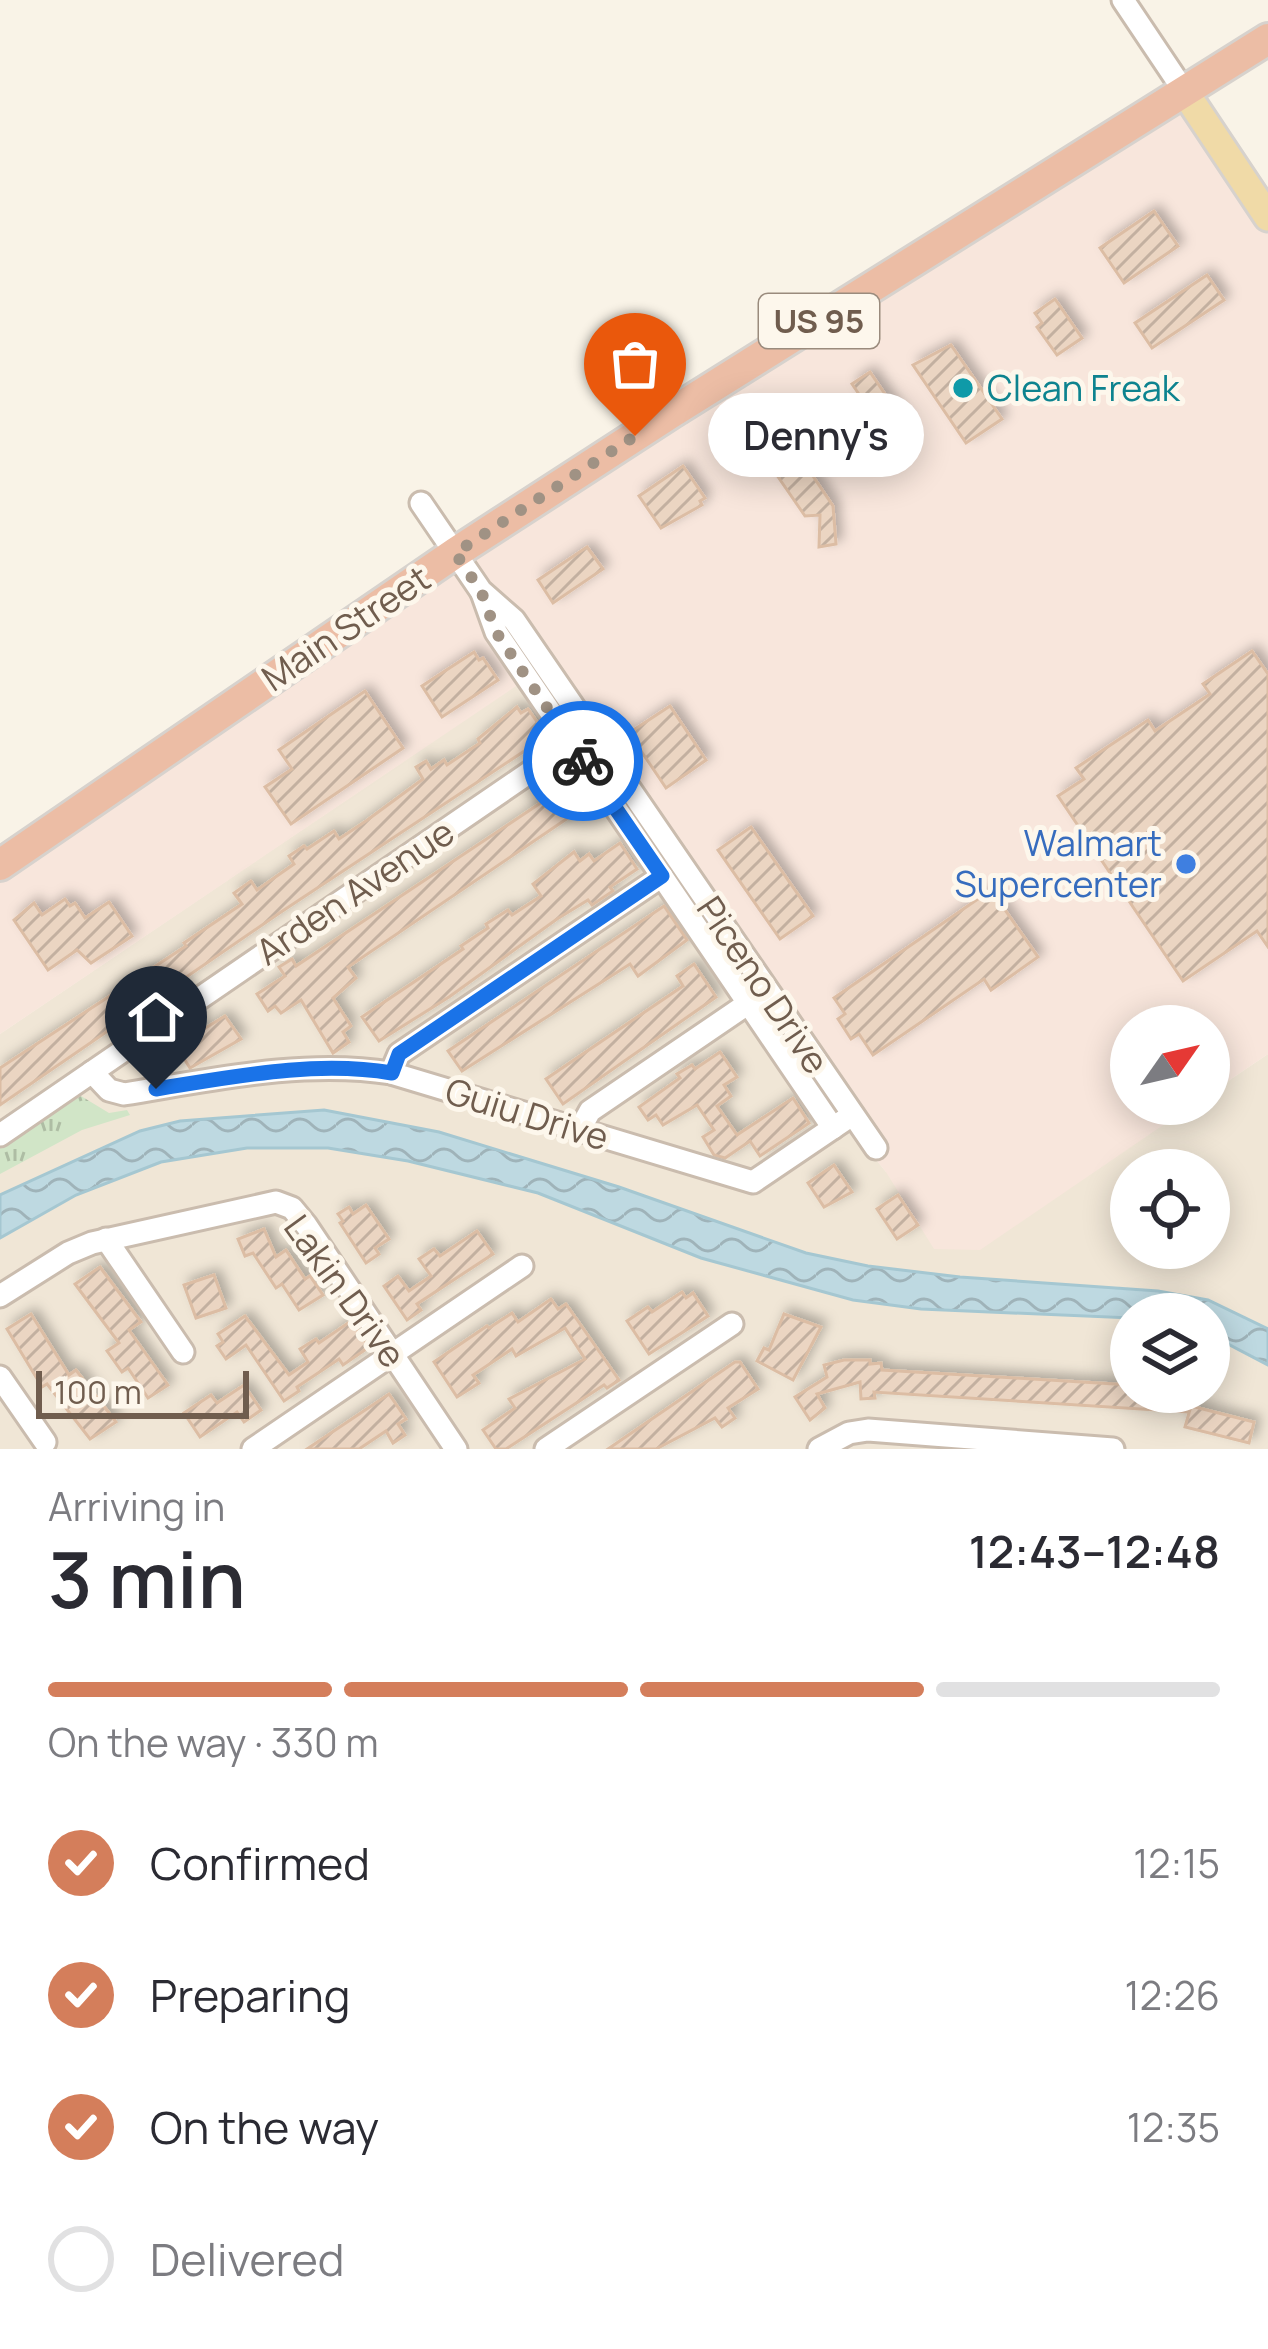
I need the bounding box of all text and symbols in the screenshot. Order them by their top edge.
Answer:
road number: US 95 [759,294,879,348]
pin [584,313,686,436]
icon: bag [602,331,668,397]
place label: Clean Freak [987,363,1181,412]
marker: Clean Freak [950,375,976,401]
callout: Denny's [707,394,923,478]
text: Denny's [743,408,889,462]
street label: Main Street [252,553,439,702]
courier [523,701,643,821]
icon: bike [550,728,616,794]
street label: Arden Avenue [246,807,463,976]
place label: Walmart Supercenter [954,818,1162,908]
marker: Walmart Supercenter [1173,851,1199,877]
street label: Piceno Drive [686,886,841,1083]
pin [105,966,207,1089]
icon: home [123,984,189,1050]
north arrow [1110,1005,1230,1125]
map controls [1110,1005,1230,1413]
street label: Guiu Drive [440,1066,615,1161]
button: locate [1110,1149,1230,1269]
street label: Lakin Drive [273,1205,417,1377]
button: layers [1110,1293,1230,1413]
scale bar [36,1365,249,1418]
text: 100 m [54,1369,142,1414]
text: Arriving in [48,1479,225,1533]
text: 12:43–12:48 [969,1520,1220,1582]
text: 3 min [48,1525,246,1631]
text: On the way · 330 m [48,1715,379,1769]
icon: check [48,1830,114,1896]
text: Confirmed [150,1832,370,1894]
text: 12:15 [1133,1836,1220,1890]
icon: check [48,1962,114,2028]
text: Preparing [150,1964,350,2026]
text: 12:26 [1124,1968,1220,2022]
icon: check [48,2094,114,2160]
text: On the way [150,2096,379,2158]
text: 12:35 [1127,2100,1220,2154]
text: Delivered [150,2228,345,2290]

